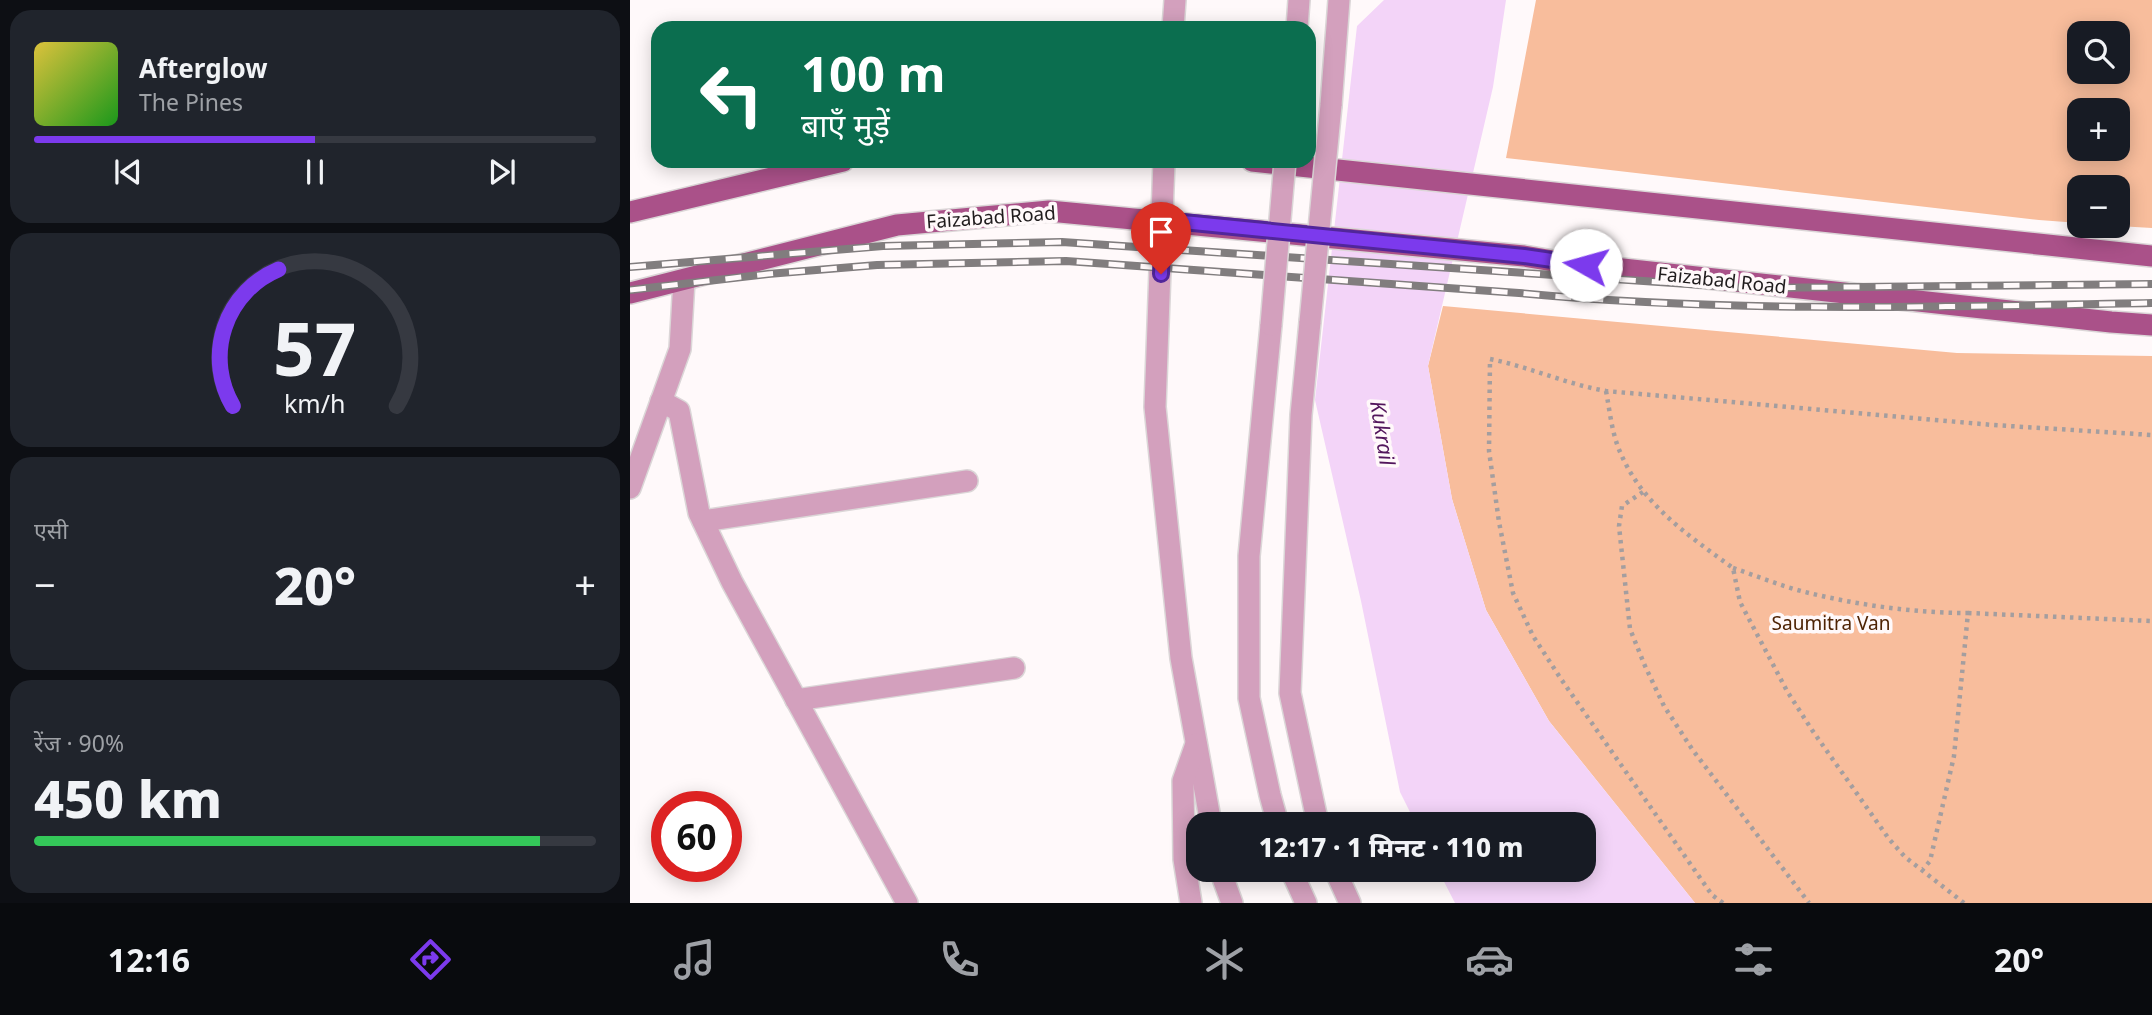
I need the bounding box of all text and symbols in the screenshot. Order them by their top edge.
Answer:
map controls [2067,21,2130,238]
button: search [2067,21,2130,84]
text: 100 m [801,40,946,106]
icon: left [686,49,777,140]
text: Afterglow [139,50,267,86]
text: The Pines [139,86,243,118]
button: + [2067,98,2130,161]
text: बाएँ मुड़ें [801,103,890,146]
icon: previous [109,153,147,191]
icon: pause [296,153,334,191]
icon: next [483,153,521,191]
button: − [2067,175,2130,238]
street label: Faizabad Road [925,200,1057,234]
pin [1131,202,1191,274]
icon: arrive [1142,213,1180,251]
position arrow [1549,228,1623,302]
street label: Faizabad Road [1656,260,1788,300]
text: 57 [273,298,357,397]
text: km/h [284,386,346,420]
water label: Kukrail [1364,399,1402,468]
text: एसी [34,514,68,546]
text: 20° [274,549,356,620]
text: − [34,558,56,610]
text: + [574,558,596,610]
park label: Saumitra Van [1772,610,1890,636]
text: रेंज · 90% [34,727,124,759]
text: 450 km [34,762,222,833]
speed limit sign: 60 [651,791,742,882]
text: 12:17 · 1 मिनट · 110 m [1259,829,1523,865]
icon: directions [406,935,455,984]
icon: music [670,935,719,984]
icon: phone [935,935,984,984]
icon: climate [1200,935,1249,984]
icon: car [1465,935,1514,984]
icon: filters [1729,935,1778,984]
text: 12:16 [108,938,190,981]
text: 20° [1994,938,2044,981]

